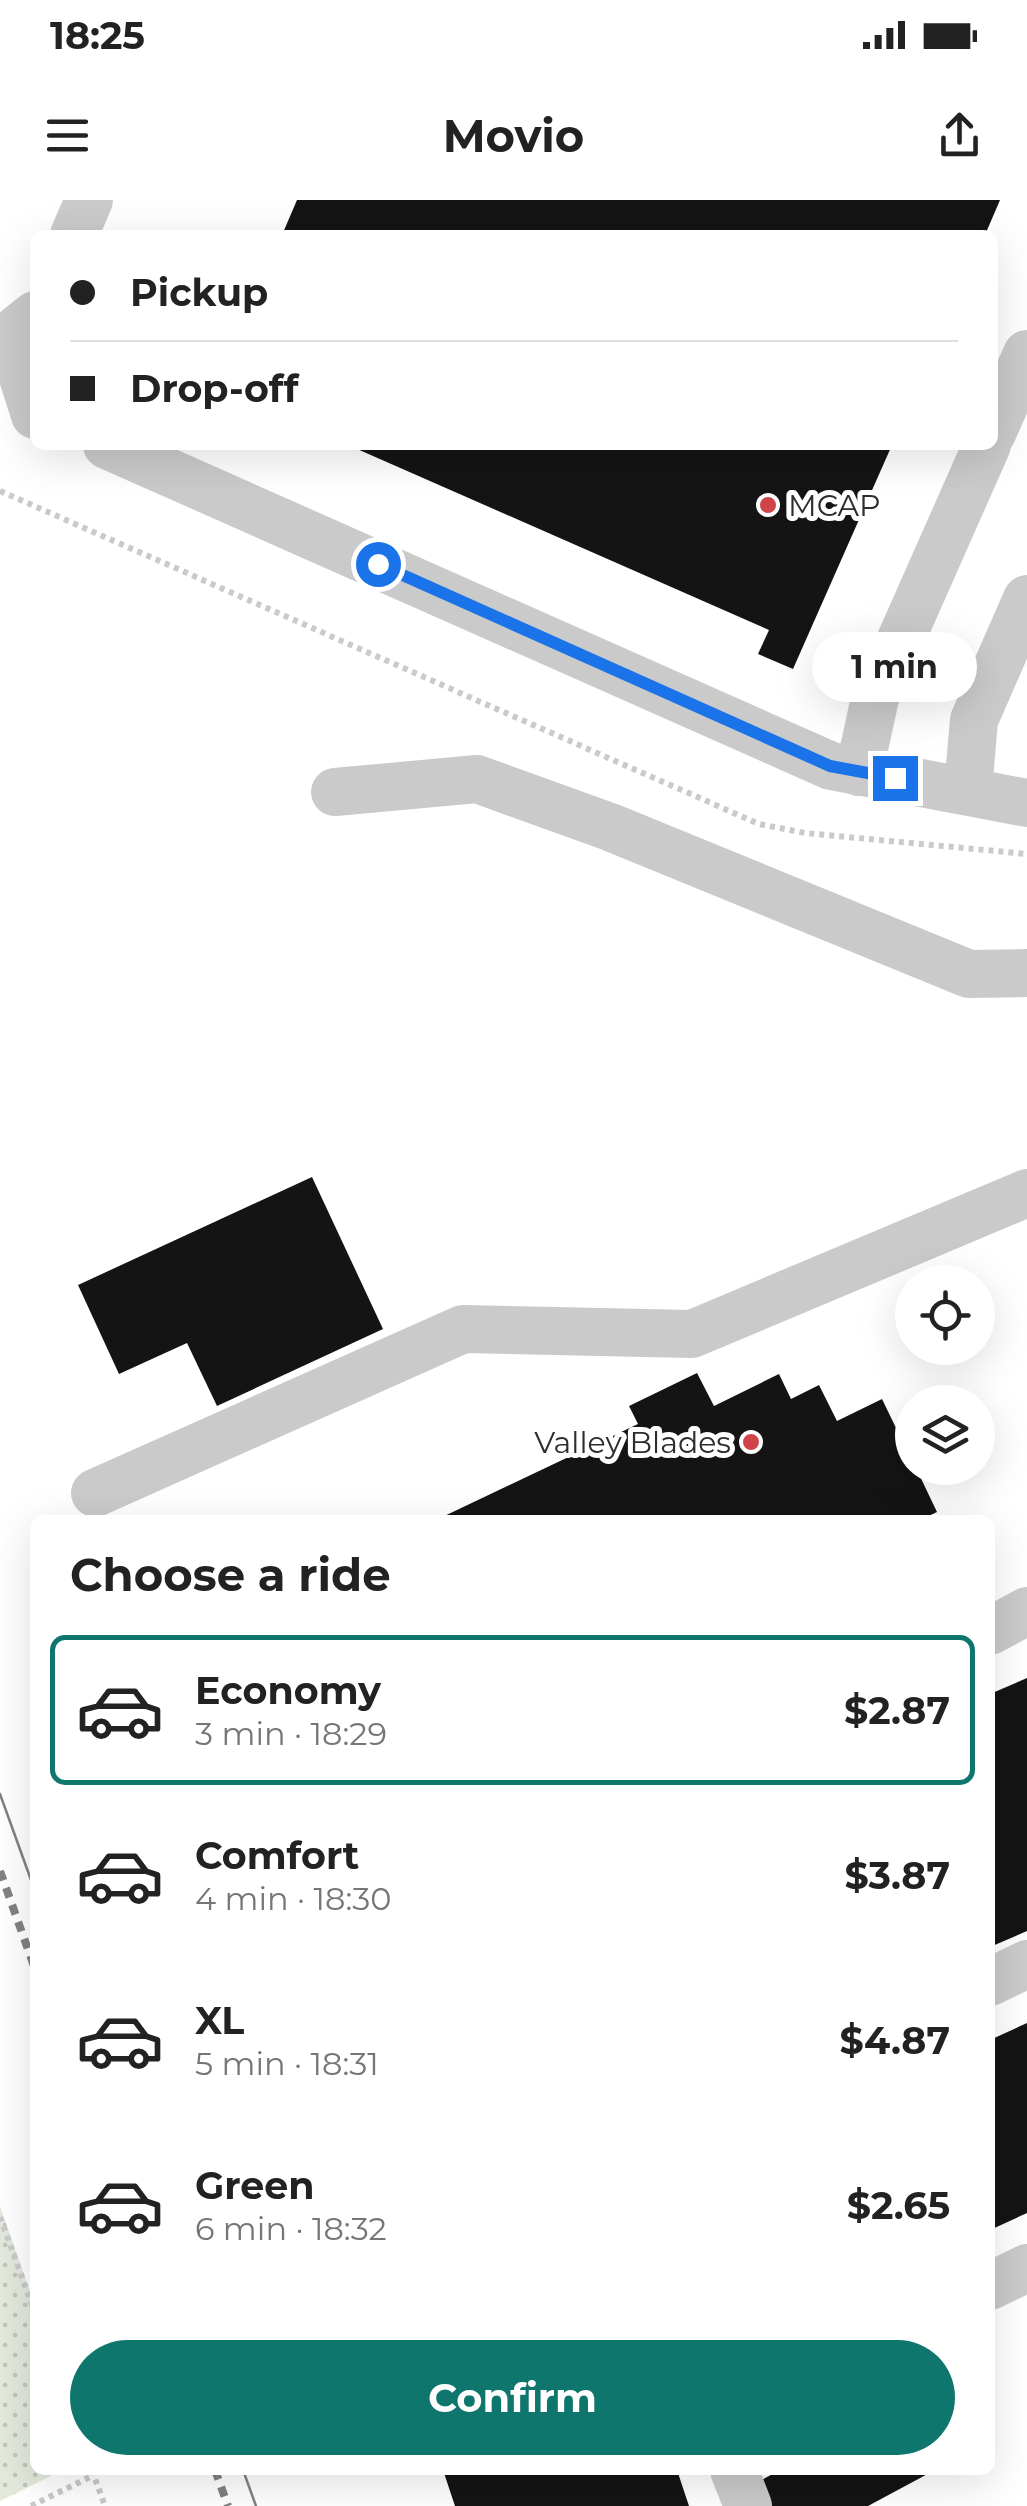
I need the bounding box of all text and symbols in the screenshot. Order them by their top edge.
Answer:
text: 18:25 [50,12,145,59]
icon: menu [40,108,95,163]
text: Movio [443,108,584,163]
icon: share [932,108,987,163]
text: Pickup [130,269,268,316]
text: Drop-off [130,365,299,412]
place label: MCAP [788,487,880,524]
marker: MCAP [757,494,779,516]
route start [356,542,401,587]
callout: 1 min [812,633,978,703]
text: 1 min [851,647,938,686]
route end [873,756,918,801]
map controls [895,1265,995,1485]
button: locate [895,1265,995,1365]
button: layers [895,1385,995,1485]
place label: Valley Blades [534,1424,731,1461]
marker: Valley Blades [740,1431,762,1453]
text: Choose a ride [70,1547,391,1602]
icon: car [75,1665,165,1755]
text: Economy [195,1667,381,1714]
text: $2.87 [844,1687,950,1734]
text: 3 min · 18:29 [195,1714,387,1753]
icon: car [75,1830,165,1920]
text: Comfort [195,1832,359,1879]
text: $3.87 [844,1852,950,1899]
text: 4 min · 18:30 [195,1879,392,1918]
icon: car [75,1995,165,2085]
text: XL [195,1997,244,2044]
text: $4.87 [839,2017,950,2064]
text: 5 min · 18:31 [195,2044,379,2083]
icon: car [75,2160,165,2250]
text: Green [195,2162,315,2209]
text: $2.65 [847,2182,950,2229]
text: 6 min · 18:32 [195,2209,387,2248]
button: Confirm [70,2340,955,2455]

